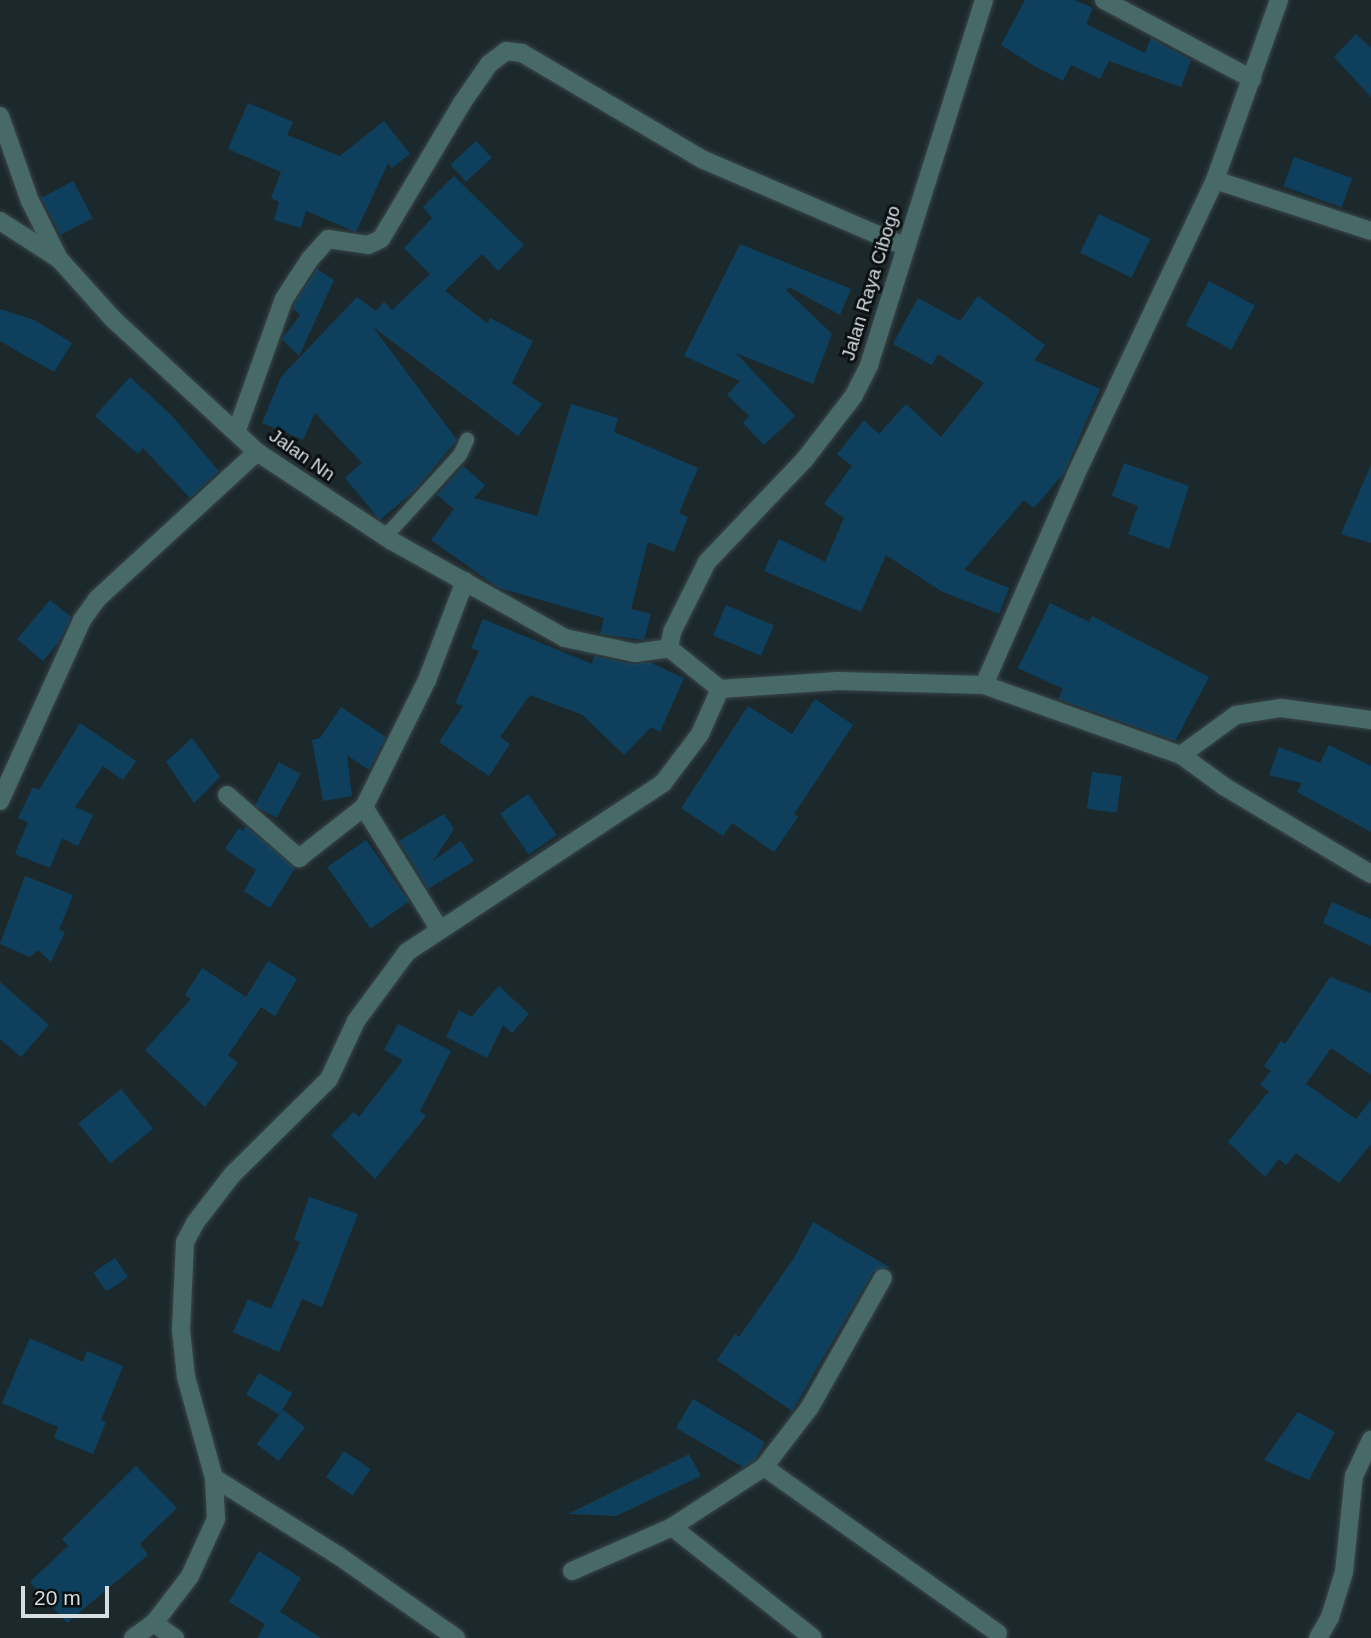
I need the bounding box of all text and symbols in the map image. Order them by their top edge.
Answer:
street label: Jalan Raya Cibogo [837,203,905,363]
street label: Jalan Nn [265,424,339,486]
scale bar [24,1572,112,1616]
text: 20 m [34,1586,81,1609]

